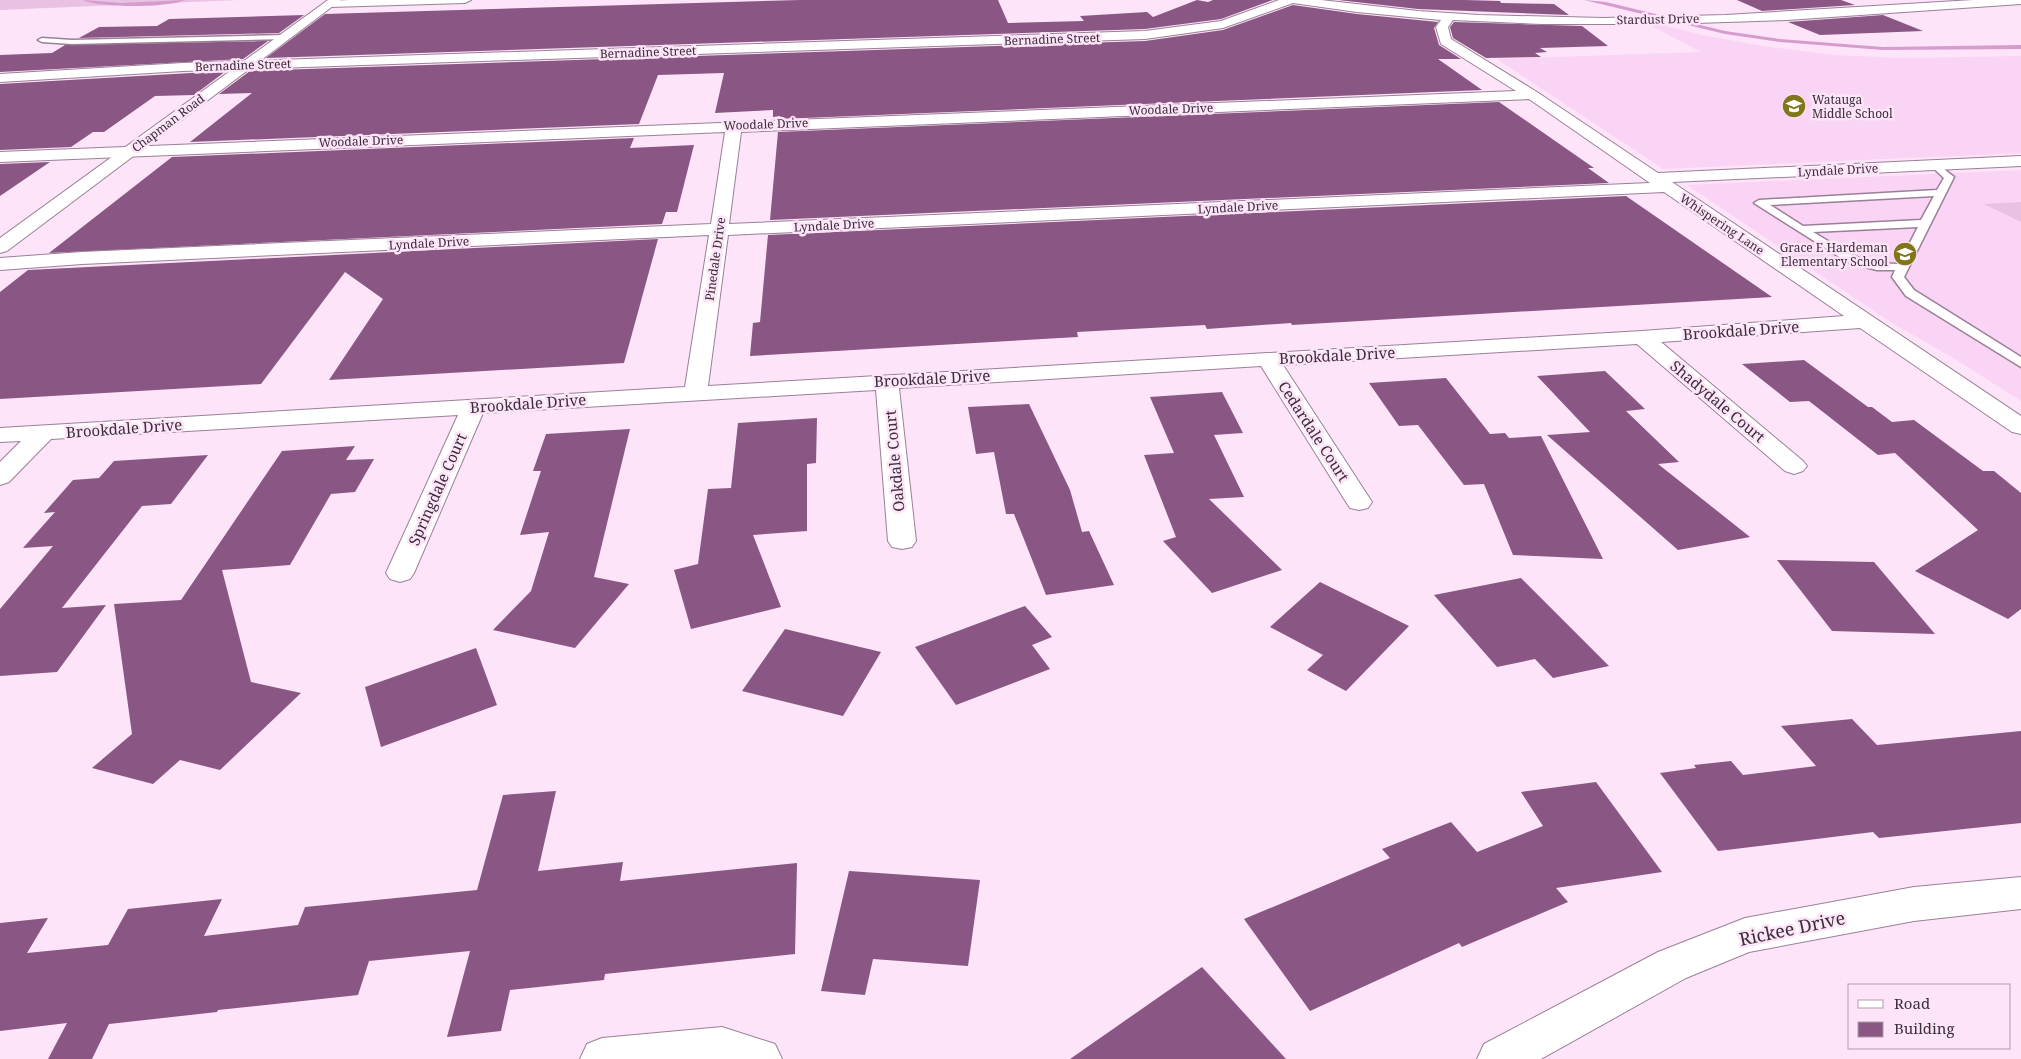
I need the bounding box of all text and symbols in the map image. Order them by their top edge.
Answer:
street label: Stardust Drive [1617,10,1699,28]
street label: Bernadine Street [1004,29,1100,49]
street label: Bernadine Street [600,42,696,62]
street label: Bernadine Street [195,55,291,75]
street label: Chapman Road [128,90,208,156]
place label: Watauga Middle School [1812,91,1893,122]
school or university icon: Watauga Middle School [1781,93,1807,119]
street label: Woodale Drive [1128,99,1214,119]
street label: Woodale Drive [723,114,809,134]
street label: Woodale Drive [318,131,404,151]
street label: Lyndale Drive [1797,159,1879,181]
street label: Whispering Lane [1676,189,1768,259]
street label: Lyndale Drive [1197,196,1279,218]
street label: Lyndale Drive [793,214,875,236]
street label: Pinedale Drive [701,216,729,302]
street label: Lyndale Drive [388,232,470,254]
place label: Grace E Hardeman Elementary School [1780,239,1888,270]
school or university icon: Grace E Hardeman Elementary School [1892,241,1918,267]
street label: Brookdale Drive [1682,316,1800,344]
street label: Brookdale Drive [1278,342,1396,368]
street label: Shadydale Court [1666,355,1770,447]
street label: Brookdale Drive [873,365,991,391]
street label: Cedardale Court [1274,377,1354,485]
street label: Brookdale Drive [469,389,587,417]
street label: Oakdale Court [880,409,908,513]
street label: Brookdale Drive [65,414,183,442]
street label: Springdale Court [403,430,471,548]
street label: Rickee Drive [1737,905,1847,951]
legend [1848,984,2011,1049]
text: Road [1894,993,1930,1013]
text: Building [1894,1018,1955,1038]

